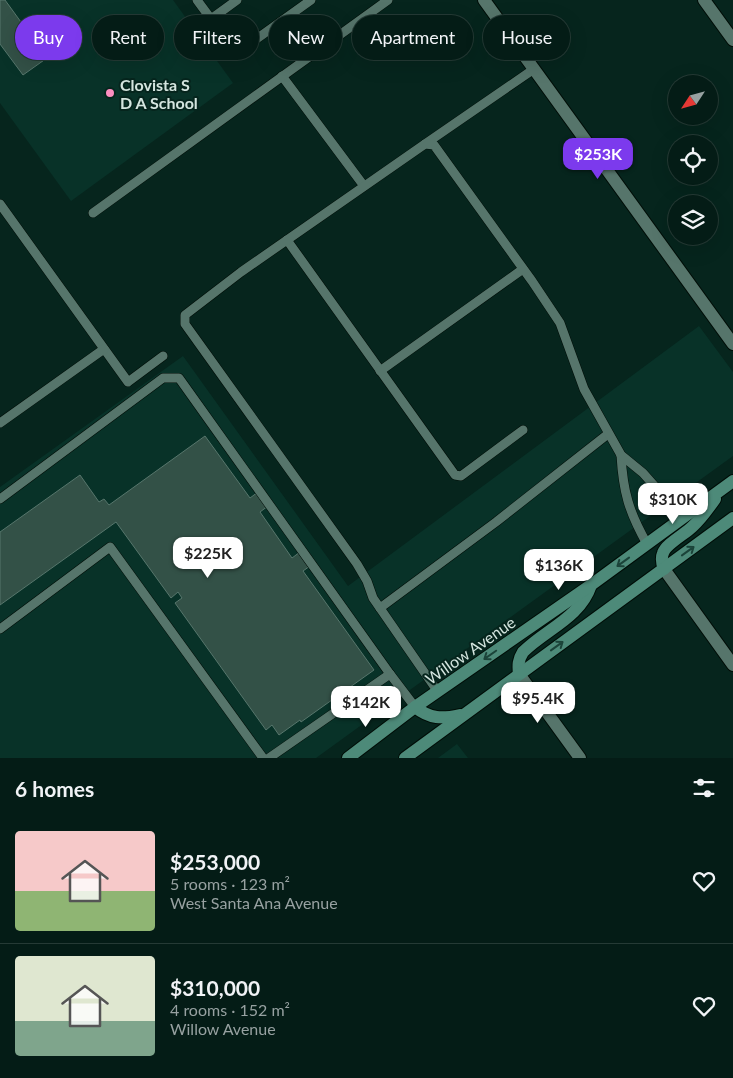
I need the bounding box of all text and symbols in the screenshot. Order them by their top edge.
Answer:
chip: Buy [15,15,82,60]
chip: Rent [92,15,164,60]
chip: Filters [174,15,259,60]
chip: New [269,15,342,60]
chip: Apartment [352,15,473,60]
chip: House [483,15,570,60]
place label: Clovista S D A School [120,75,198,112]
north arrow [668,75,718,125]
map controls [668,75,718,245]
marker: Clovista S D A School [104,87,116,99]
button: locate [668,135,718,185]
pin: $253K [563,138,633,180]
text: $253K [574,144,622,163]
button: layers [668,195,718,245]
pin: $310K [638,482,708,525]
text: $310K [649,489,697,508]
pin: $225K [173,536,243,579]
text: $225K [184,543,232,562]
one-way arrow [681,545,694,556]
pin: $136K [524,548,594,591]
text: $136K [535,555,583,574]
one-way arrow [616,557,630,567]
street label: Willow Avenue [421,612,519,688]
one-way arrow [550,641,563,652]
one-way arrow [483,650,497,660]
pin: $95.4K [497,682,579,724]
pin: $142K [331,686,401,728]
text: $95.4K [512,688,564,707]
text: $142K [342,692,390,711]
icon: filters [690,774,718,802]
text: 6 homes [15,776,94,801]
text: $253,000 [170,849,260,874]
icon: home [55,851,115,911]
icon: heart [690,867,718,895]
text: 5 rooms · 123 m² [170,874,290,893]
text: West Santa Ana Avenue [170,893,338,912]
text: $310,000 [170,975,260,1000]
icon: home [55,976,115,1036]
icon: heart [690,992,718,1020]
text: 4 rooms · 152 m² [170,1000,290,1019]
text: Willow Avenue [170,1019,276,1038]

